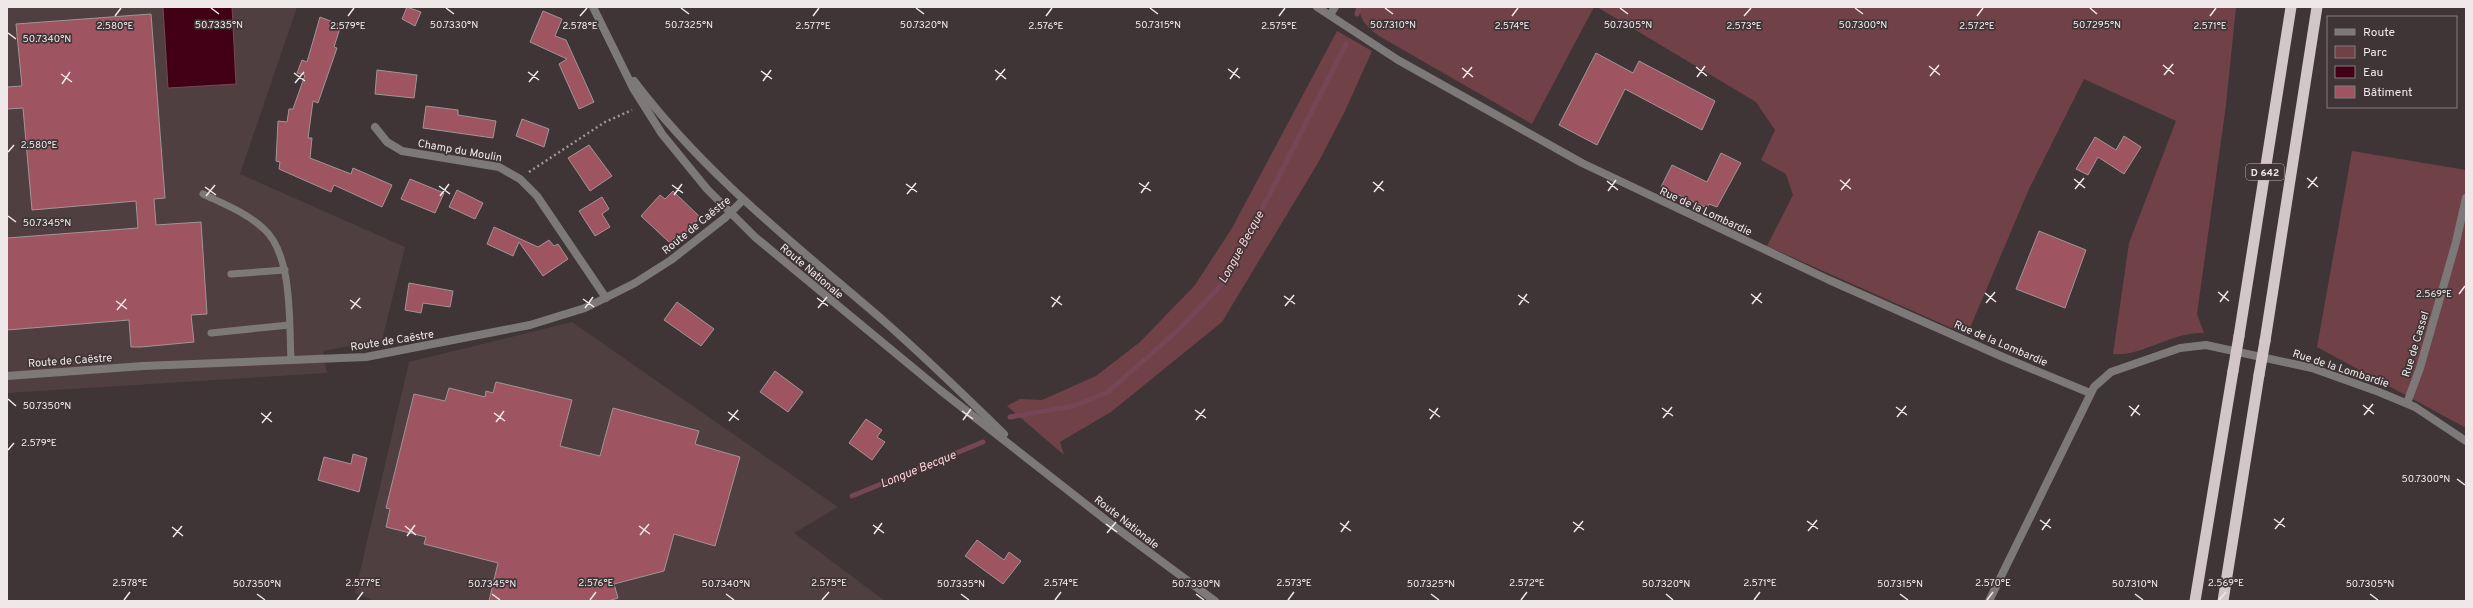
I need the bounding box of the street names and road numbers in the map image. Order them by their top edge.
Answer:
street label: Champ du Moulin [416,137,503,165]
road number: D 642 [2246,164,2284,180]
street label: Rue de la Lombardie [1657,184,1754,240]
street label: Route de Caëstre [659,194,734,258]
street label: Route Nationale [777,241,846,302]
street label: Rue de Cassel [2399,310,2433,379]
street label: Rue de la Lombardie [1952,318,2050,370]
street label: Route de Caëstre [349,327,435,354]
street label: Rue de la Lombardie [2291,347,2391,391]
street label: Route de Caëstre [28,351,113,371]
street label: Route Nationale [1091,493,1162,553]

